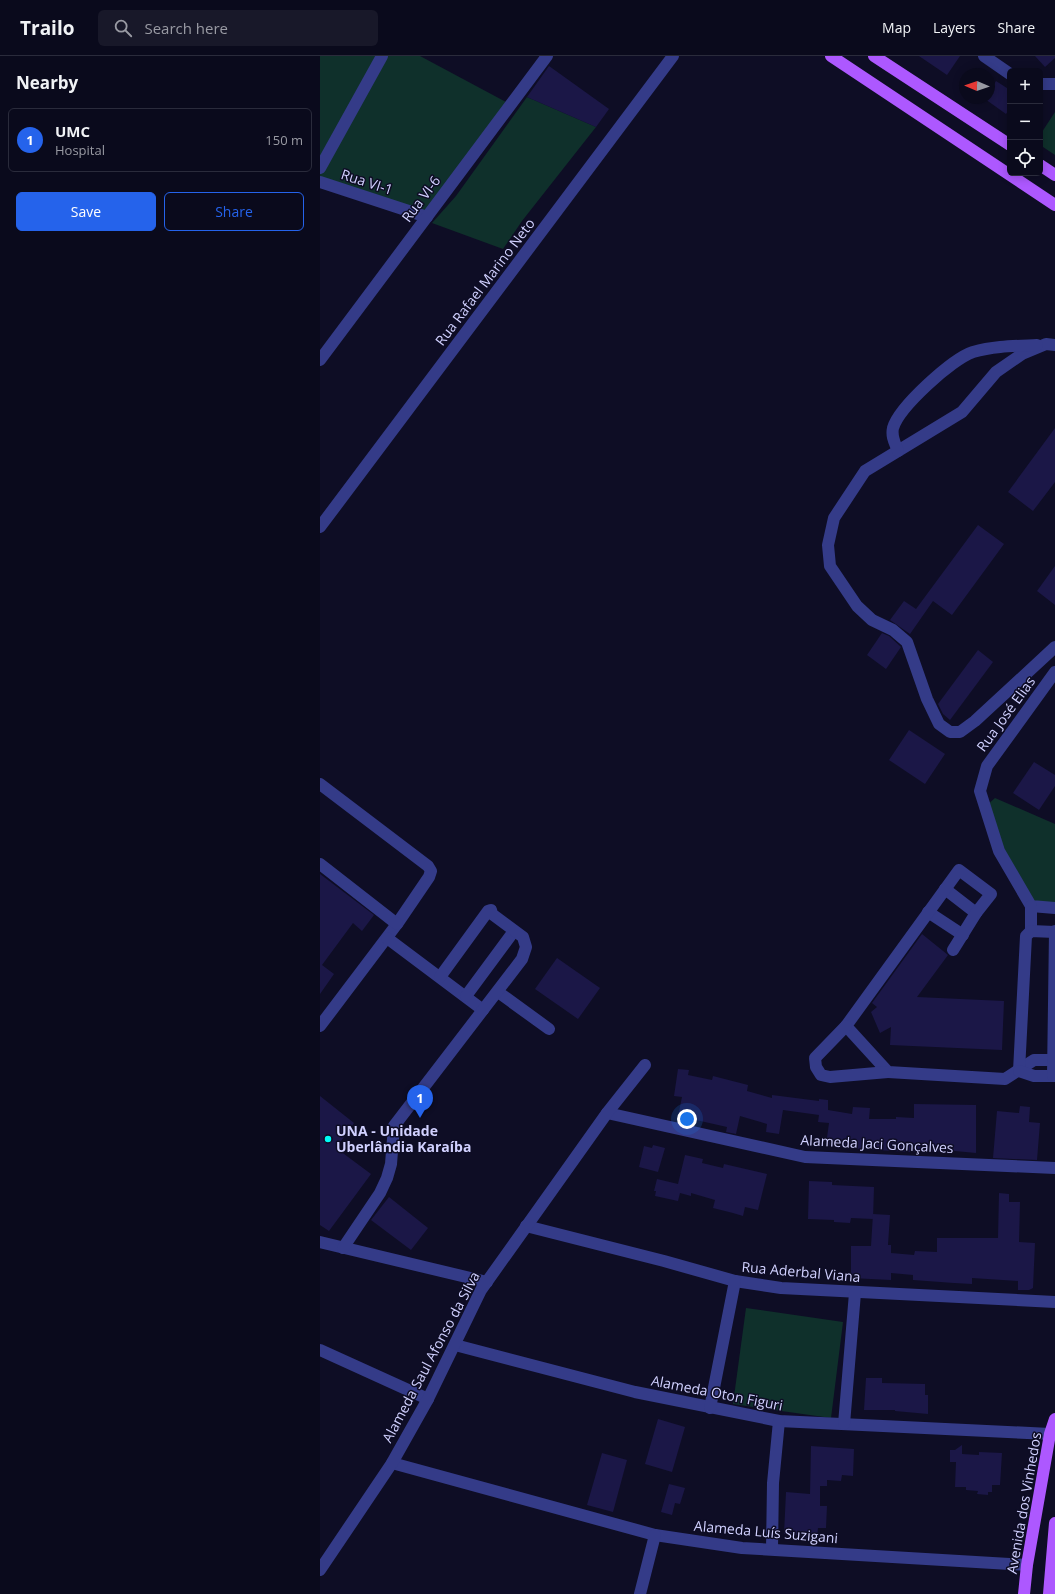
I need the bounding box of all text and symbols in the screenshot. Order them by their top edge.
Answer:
search box [98,10,378,46]
text: Trailo [20,15,74,41]
icon: search [112,17,134,39]
text: Search here [144,18,228,38]
text: Map [882,18,911,37]
text: Layers [933,18,975,37]
text: Share [997,18,1035,37]
north arrow [959,68,995,104]
map controls [1007,68,1043,176]
button: + [1007,68,1043,104]
text: Nearby [16,71,78,94]
button: − [1007,104,1043,140]
text: UMC [55,121,90,141]
text: 1 [26,131,34,149]
text: 150 m [265,131,303,149]
button: locate [1007,140,1043,176]
text: Hospital [55,141,105,159]
street label: Rua VI-1 [339,164,395,199]
street label: Rua VI-6 [397,172,444,226]
button: Save [16,192,156,231]
button: Share [164,192,304,231]
street label: Rua Rafael Marino Neto [430,214,539,349]
street label: Rua José Elias [972,672,1039,755]
pin: 1 [407,1085,433,1118]
your location [677,1109,697,1129]
place label: UNA - Unidade Uberlândia Karaíba [336,1121,471,1156]
street label: Alameda Jaci Gonçalves [800,1130,954,1157]
marker: UNA - Unidade Uberlândia Karaíba [323,1134,333,1144]
street label: Rua Aderbal Viana [741,1257,861,1286]
street label: Alameda Saul Afonso da Silva [377,1268,484,1446]
street label: Alameda Oton Figuri [650,1370,785,1415]
street label: Avenida dos Vinhedos [1002,1430,1045,1575]
street label: Alameda Luís Suzigani [693,1516,839,1547]

